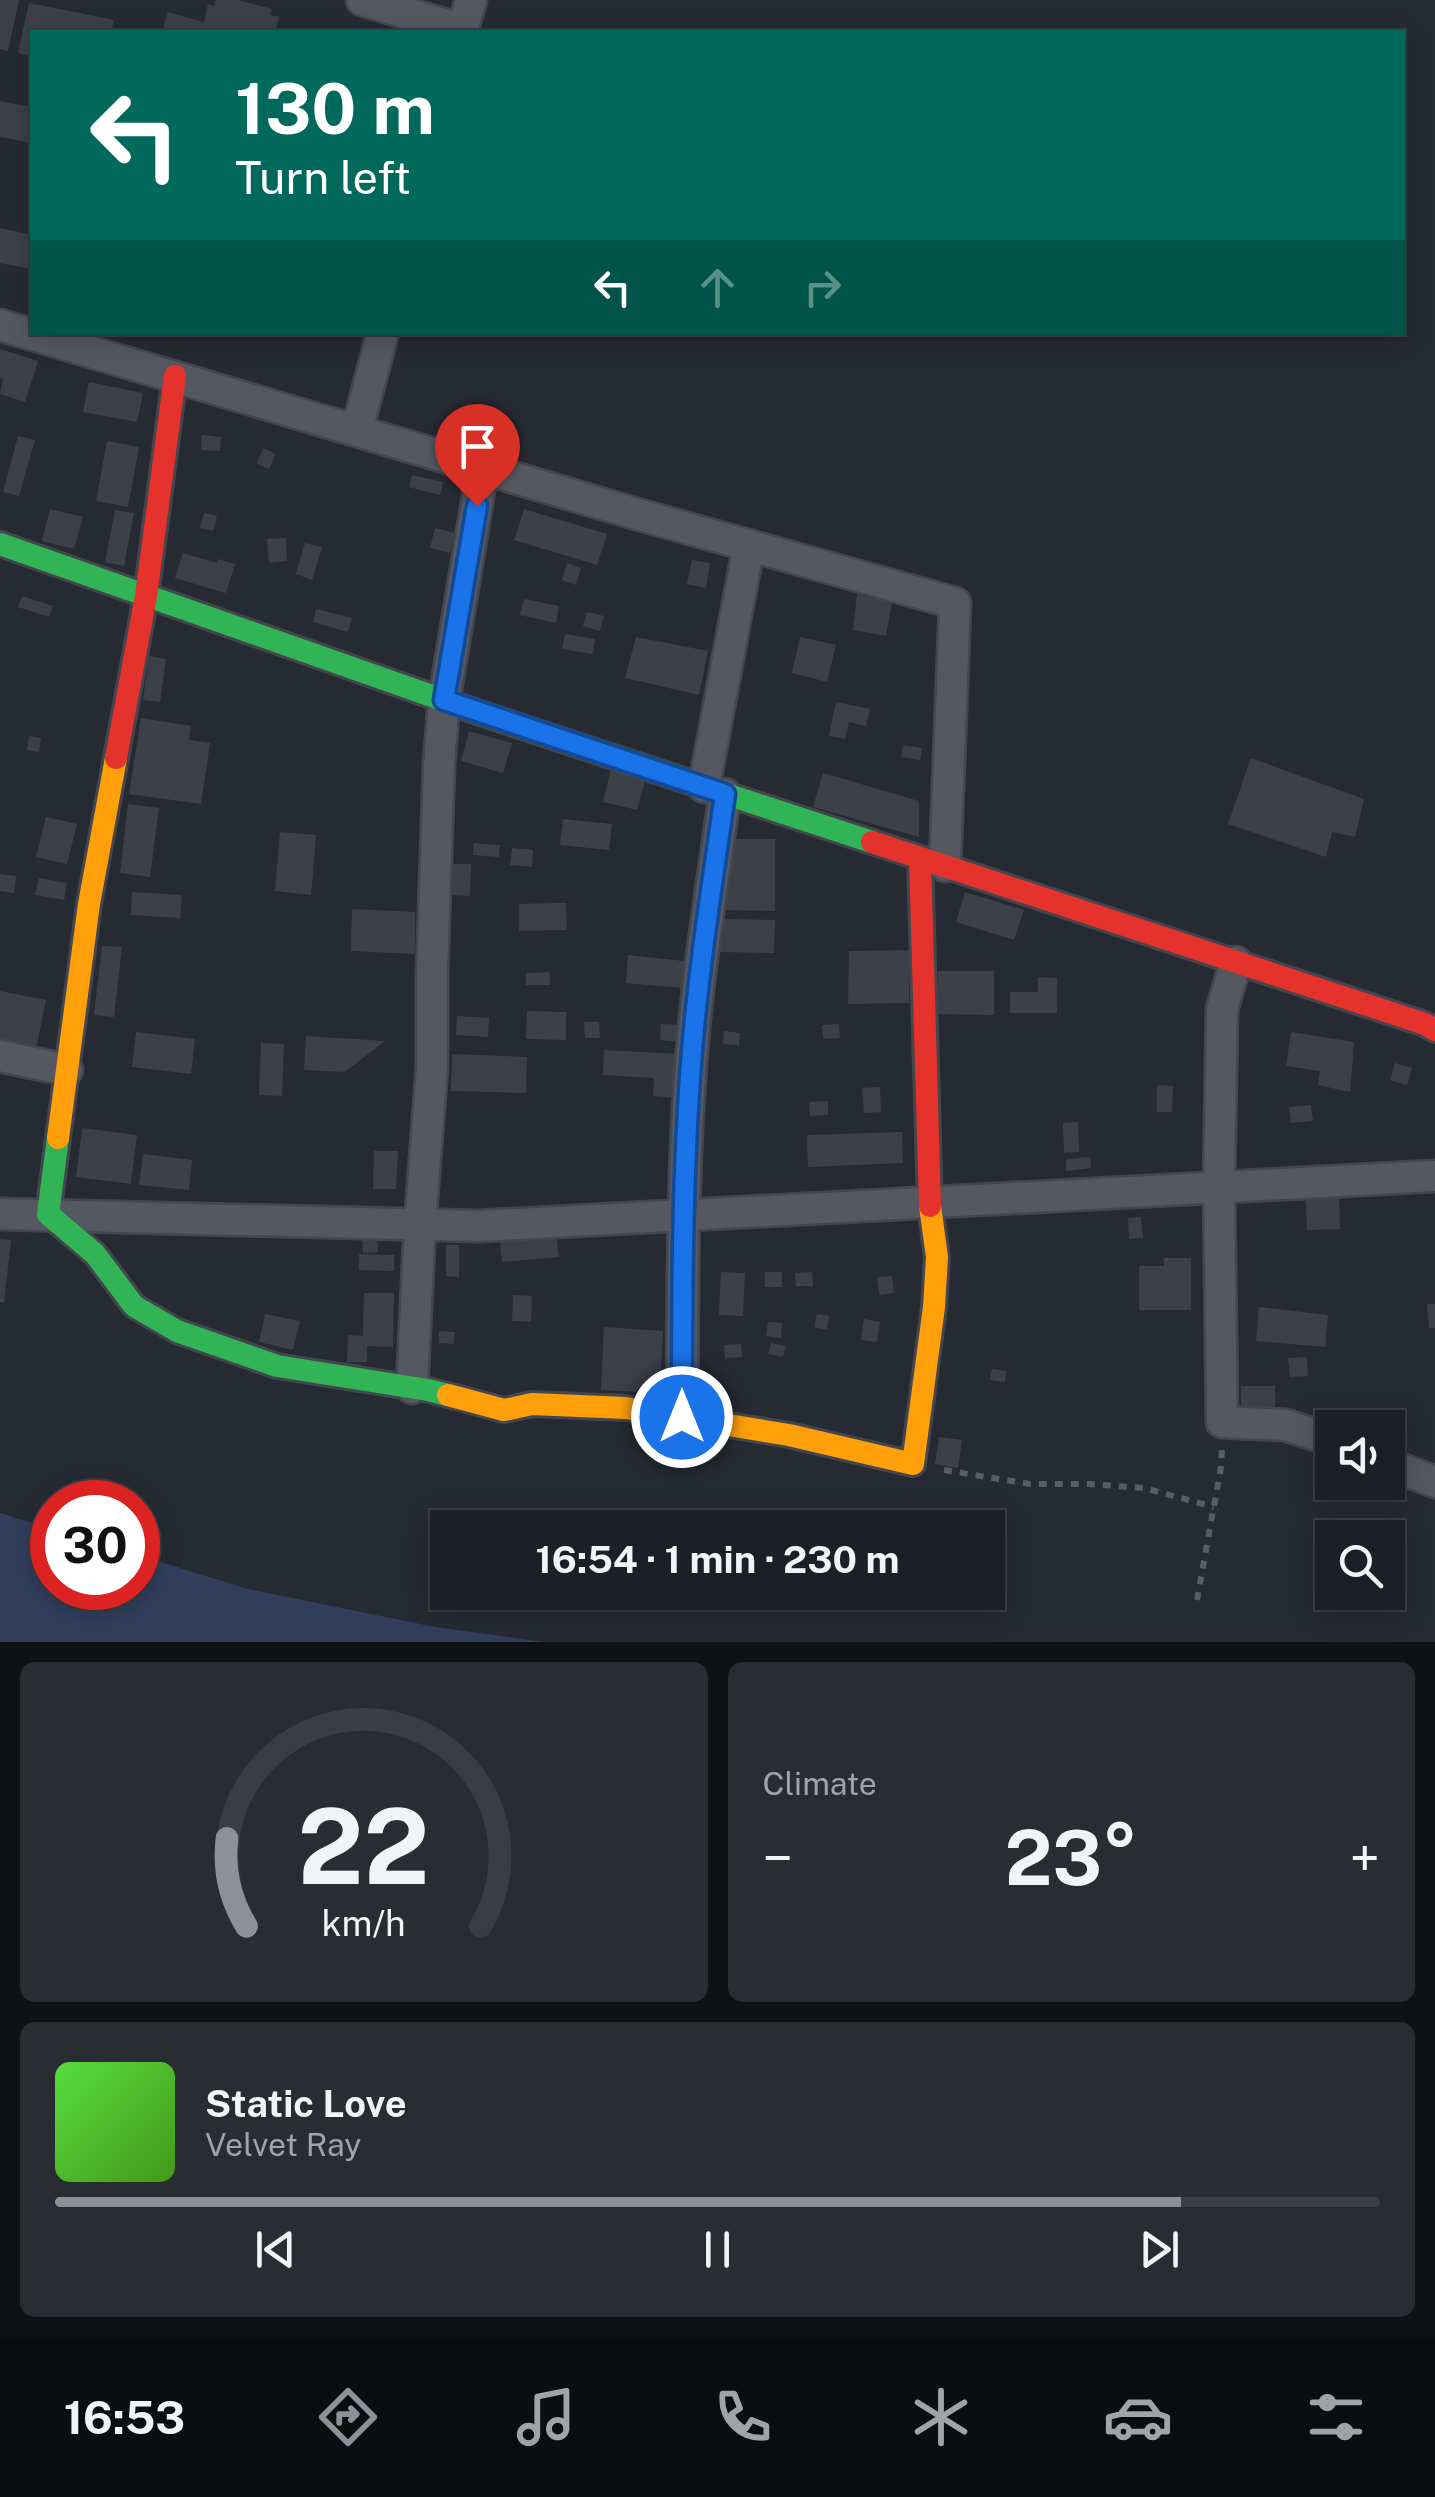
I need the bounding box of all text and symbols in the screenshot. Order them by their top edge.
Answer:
text: 130 m [235,67,435,150]
icon: left [70,70,200,200]
text: Turn left [235,151,411,204]
icon: left [585,260,640,315]
icon: ahead [690,260,745,315]
icon: right [795,260,850,315]
pin [435,404,520,507]
icon: arrive [450,419,505,474]
position arrow [630,1365,734,1469]
map controls [1315,1410,1405,1610]
button: sound [1315,1410,1405,1500]
speed limit sign: 30 [30,1480,160,1610]
button: search [1315,1520,1405,1610]
text: 16:54 · 1 min · 230 m [536,1537,899,1582]
text: Climate [763,1765,877,1802]
text: 22 [298,1785,430,1907]
text: 23° [1005,1814,1138,1902]
text: − [763,1826,793,1890]
text: + [1350,1826,1380,1890]
text: km/h [322,1902,406,1944]
text: Static Love [205,2081,407,2126]
text: Velvet Ray [205,2126,361,2163]
icon: previous [248,2222,303,2277]
icon: pause [690,2222,745,2277]
icon: next [1132,2222,1187,2277]
icon: directions [313,2382,383,2452]
icon: music [511,2382,581,2452]
icon: phone [708,2382,778,2452]
icon: climate [906,2382,976,2452]
icon: car [1103,2382,1173,2452]
icon: filters [1301,2382,1371,2452]
text: 16:53 [64,2391,185,2444]

